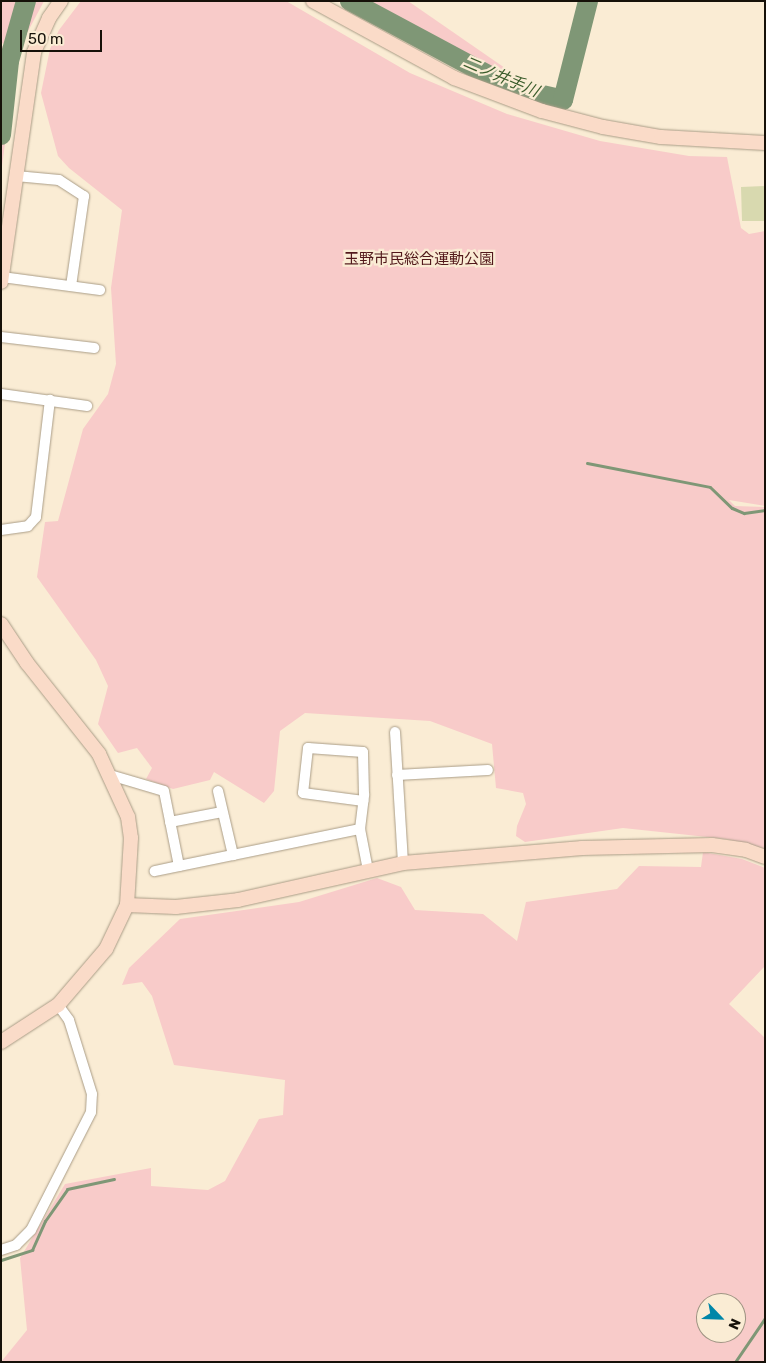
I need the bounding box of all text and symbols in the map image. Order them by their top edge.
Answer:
scale bar [22,20,105,52]
text: 50 m [28,30,63,48]
water label: 二ノ井手川 [460,53,542,101]
park label: 玉野市民総合運動公園 [344,251,494,269]
north arrow [696,1293,746,1343]
text: N [724,1316,744,1332]

